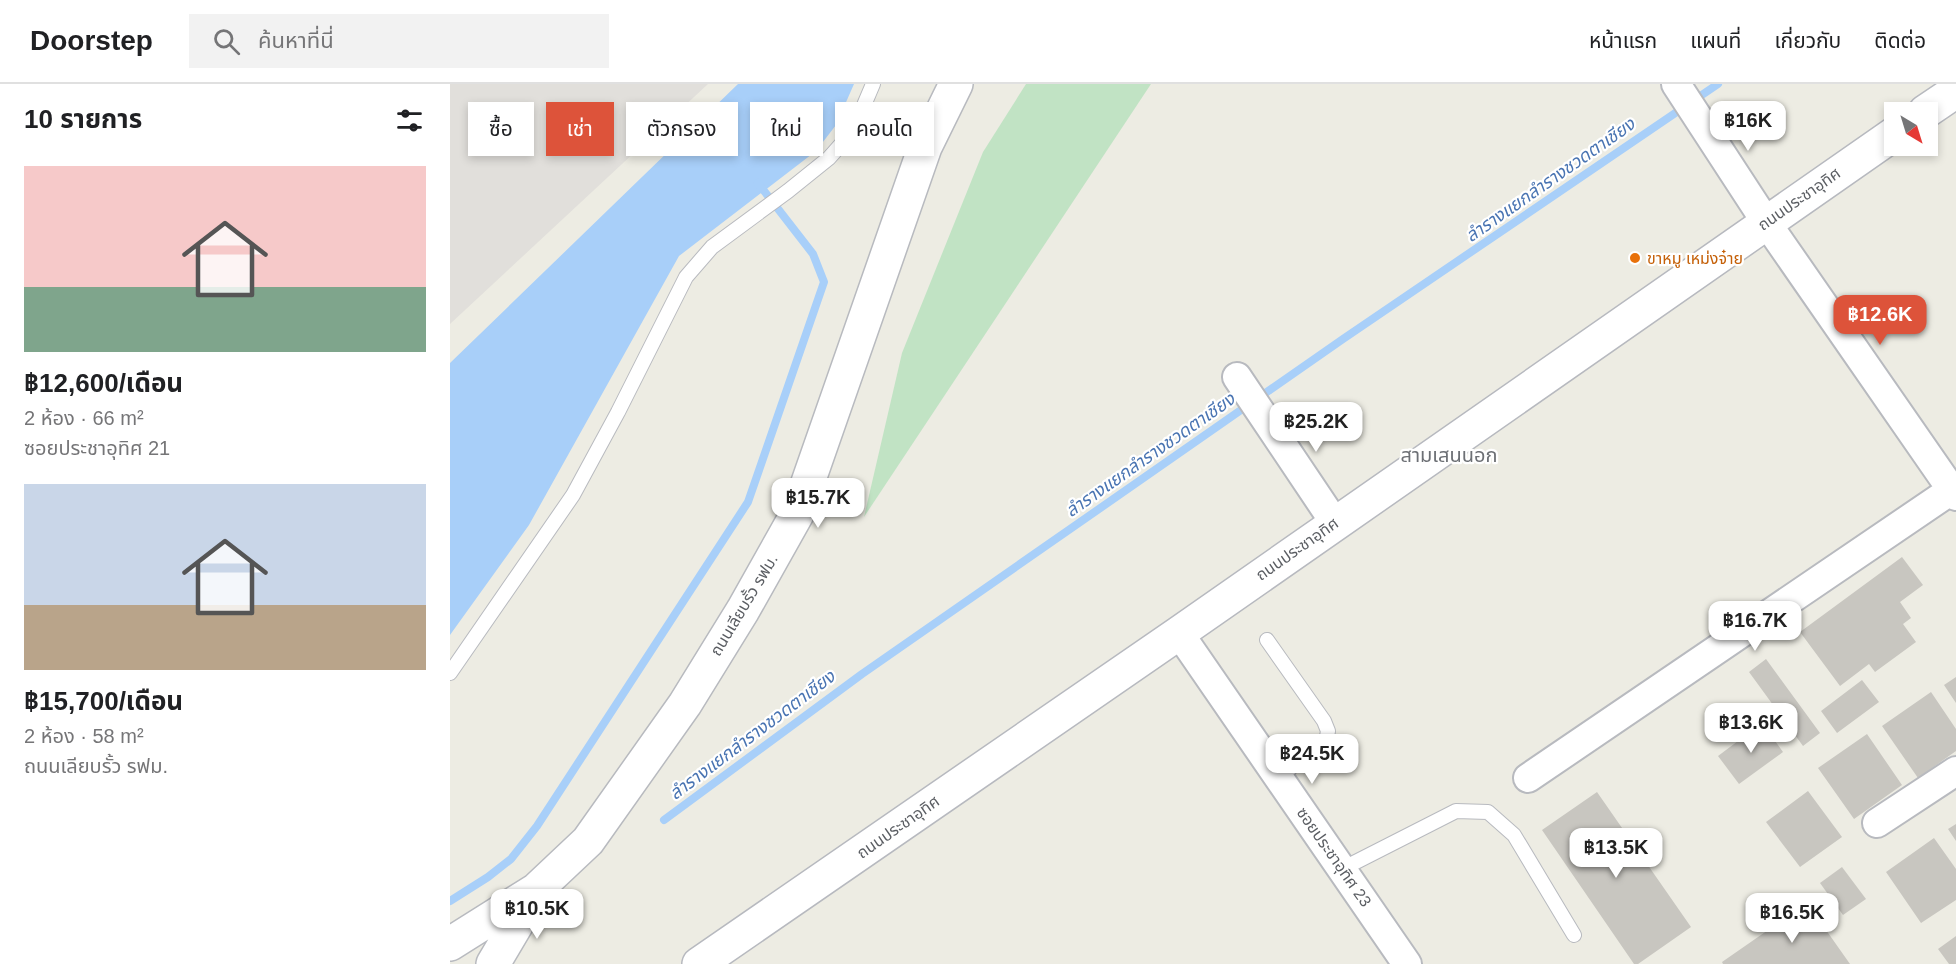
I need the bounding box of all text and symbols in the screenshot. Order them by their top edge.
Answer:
search box [189,14,609,68]
text: Doorstep [30,25,153,56]
icon: search [210,25,243,58]
text: ค้นหาที่นี่ [258,28,334,53]
text: หน้าแรก [1589,29,1657,52]
text: แผนที่ [1690,29,1741,52]
text: เกี่ยวกับ [1774,29,1841,52]
text: ติดต่อ [1874,29,1926,52]
pin: ฿16K [1712,101,1784,152]
chip: ซื้อ [468,102,534,156]
chip: เช่า [546,102,614,156]
chip: ตัวกรอง [626,102,738,156]
chip: ใหม่ [750,102,823,156]
chip: คอนโด [835,102,934,156]
north arrow [1884,102,1938,156]
map controls [1884,102,1938,156]
text: 10 รายการ [24,104,142,134]
icon: filters [393,104,426,137]
text: ฿16K [1724,109,1772,131]
water label: ลำรางแยกลำรางชวดตาเชียง [1462,113,1639,246]
street label: ถนนประชาอุทิศ [1755,164,1844,234]
icon: home [171,205,279,313]
place label: ขาหมู เหม่งจ๋าย [1647,249,1743,268]
marker: ขาหมู เหม่งจ๋าย [1628,251,1642,265]
pin: ฿12.6K [1831,295,1929,346]
text: ฿12.6K [1848,303,1913,325]
text: ฿12,600/เดือน [24,368,183,398]
water label: ลำรางแยกลำรางชวดตาเชียง [1062,388,1239,521]
pin: ฿25.2K [1267,402,1365,453]
text: 2 ห้อง · 66 m² [24,407,144,429]
text: ฿25.2K [1284,410,1349,432]
text: ซอยประชาอุทิศ 21 [24,437,170,459]
district label: สามเสนนอก [1401,444,1497,466]
pin: ฿15.7K [769,478,867,529]
text: ฿15.7K [786,486,851,508]
street label: ถนนประชาอุทิศ [1253,514,1342,584]
icon: home [171,523,279,631]
street label: ถนนเลียบรั้ว รฟม. [705,550,781,659]
pin: ฿16.7K [1706,601,1804,652]
text: ฿16.7K [1723,609,1788,631]
water label: ลำรางแยกลำรางชวดตาเชียง [665,665,840,804]
text: ฿15,700/เดือน [24,686,183,716]
pin: ฿13.6K [1702,703,1800,754]
text: ฿13.6K [1719,711,1784,733]
text: 2 ห้อง · 58 m² [24,725,144,747]
pin: ฿24.5K [1263,734,1361,785]
text: ฿24.5K [1280,742,1345,764]
text: ถนนเลียบรั้ว รฟม. [24,755,168,777]
street label: ถนนประชาอุทิศ [854,792,943,862]
street label: ซอยประชาอุทิศ 23 [1293,804,1375,910]
pin: ฿13.5K [1567,828,1665,879]
text: ฿13.5K [1584,836,1649,858]
pin: ฿10.5K [488,889,586,940]
pin: ฿16.5K [1743,893,1841,944]
text: ฿10.5K [505,897,570,919]
text: ฿16.5K [1760,901,1825,923]

